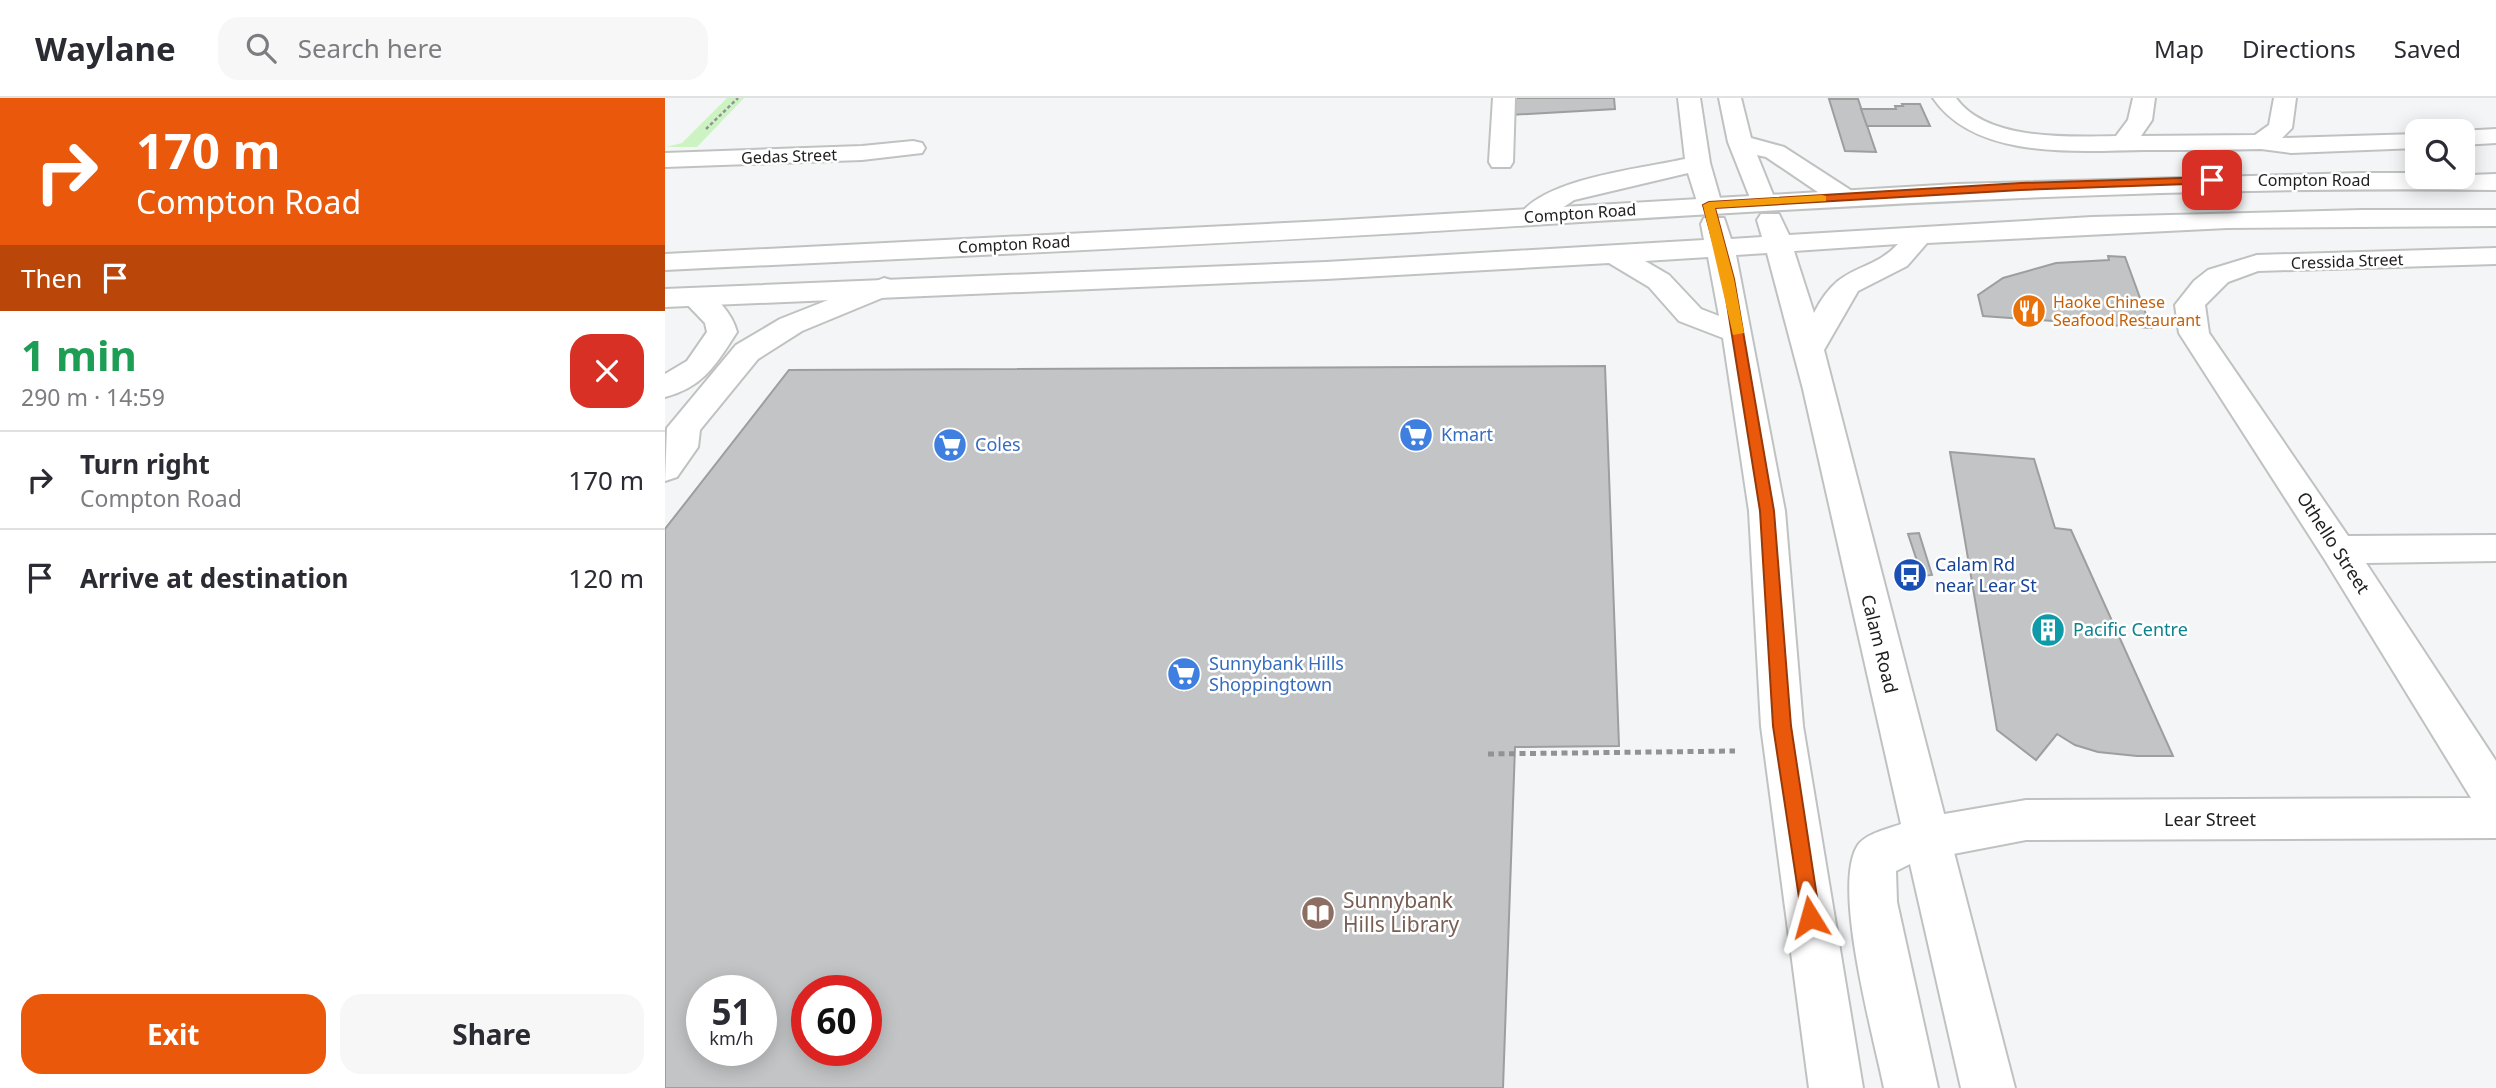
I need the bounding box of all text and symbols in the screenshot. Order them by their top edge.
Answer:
search box [218,17,708,80]
text: Waylane [35,26,176,71]
icon: search [242,29,280,67]
text: Search here [298,30,442,66]
text: Map [2154,32,2204,65]
text: Directions [2242,32,2356,65]
text: Saved [2394,32,2461,65]
text: 170 m [136,117,281,183]
map controls [2405,119,2475,189]
button: search [2405,119,2475,189]
icon: right [21,126,112,217]
street label: Gedas Street [741,143,838,169]
pin [2182,150,2242,210]
icon: arrive [2193,161,2231,199]
street label: Compton Road [2258,169,2370,191]
text: Compton Road [136,180,361,223]
street label: Compton Road [1523,198,1637,228]
street label: Compton Road [957,230,1071,258]
street label: Cressida Street [2290,248,2404,274]
icon: arrive [96,259,134,297]
text: Then [21,260,82,296]
place label: Haoke Chinese Seafood Restaurant [2053,291,2201,331]
restaurant icon: Haoke Chinese Seafood Restaurant [2010,292,2048,330]
text: 1 min [21,326,137,383]
button: close [570,334,644,408]
text: 290 m · 14:59 [21,381,165,413]
supermarket icon: Kmart [1397,416,1435,454]
place label: Kmart [1441,422,1494,446]
supermarket icon: Coles [931,426,969,464]
place label: Coles [975,432,1021,456]
text: Turn right [80,446,210,482]
icon: right [21,461,59,499]
text: 170 m [568,462,644,498]
text: Compton Road [80,482,242,514]
street label: Othello Street [2292,487,2376,598]
place label: Calam Rd near Lear St [1935,552,2037,597]
bus stop icon: Calam Rd near Lear St [1891,556,1929,594]
icon: arrive [21,559,59,597]
text: Arrive at destination [80,560,349,596]
text: 120 m [568,560,644,596]
street label: Calam Road [1856,592,1904,696]
building icon: Pacific Centre [2029,611,2067,649]
place label: Pacific Centre [2073,617,2188,641]
place label: Sunnybank Hills Shoppingtown [1209,651,1344,696]
supermarket icon: Sunnybank Hills Shoppingtown [1165,655,1203,693]
street label: Lear Street [2164,807,2257,831]
position arrow [1773,880,1847,954]
place label: Sunnybank Hills Library [1343,886,1459,938]
library icon: Sunnybank Hills Library [1299,894,1337,932]
speed limit sign: 60 [791,975,882,1066]
text: 51 [711,988,752,1035]
button: Exit [21,994,326,1074]
button: Share [340,994,644,1074]
text: km/h [709,1026,754,1050]

